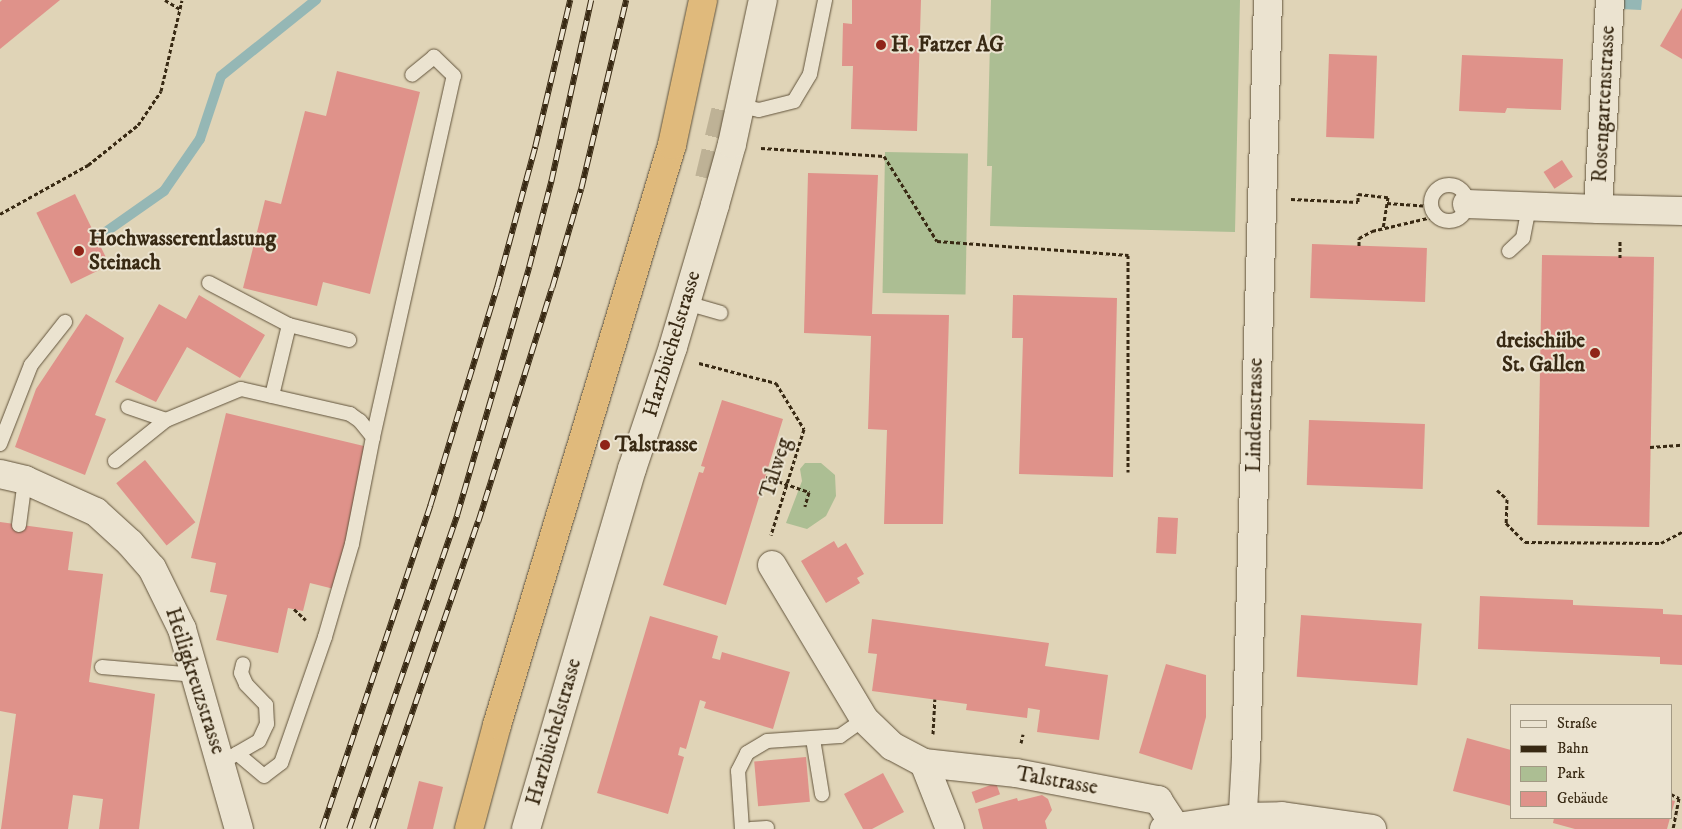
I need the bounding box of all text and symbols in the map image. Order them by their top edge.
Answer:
street label: Rosengartenstrasse [1587,25,1621,183]
place label: H. Fatzer AG [891,32,1004,58]
marker: H. Fatzer AG [875,39,887,51]
place label: Hochwasserentlastung Steinach [89,226,276,276]
marker: Hochwasserentlastung Steinach [73,245,85,257]
street label: Harzbüchelstrasse [638,268,706,420]
place label: dreischiibe St. Gallen [1496,328,1585,378]
marker: dreischiibe St. Gallen [1589,347,1601,359]
street label: Lindenstrasse [1241,357,1269,473]
place label: Talstrasse [615,432,697,458]
street label: Talweg [755,435,797,501]
marker: Talstrasse [599,439,611,451]
street label: Heiligkreuzstrasse [159,604,231,758]
street label: Harzbüchelstrasse [521,656,587,808]
legend [1510,704,1672,819]
text: Straße [1557,714,1597,733]
text: Bahn [1557,739,1589,758]
street label: Talstrasse [1014,761,1100,801]
text: Park [1557,764,1585,783]
text: Gebäude [1557,789,1608,808]

